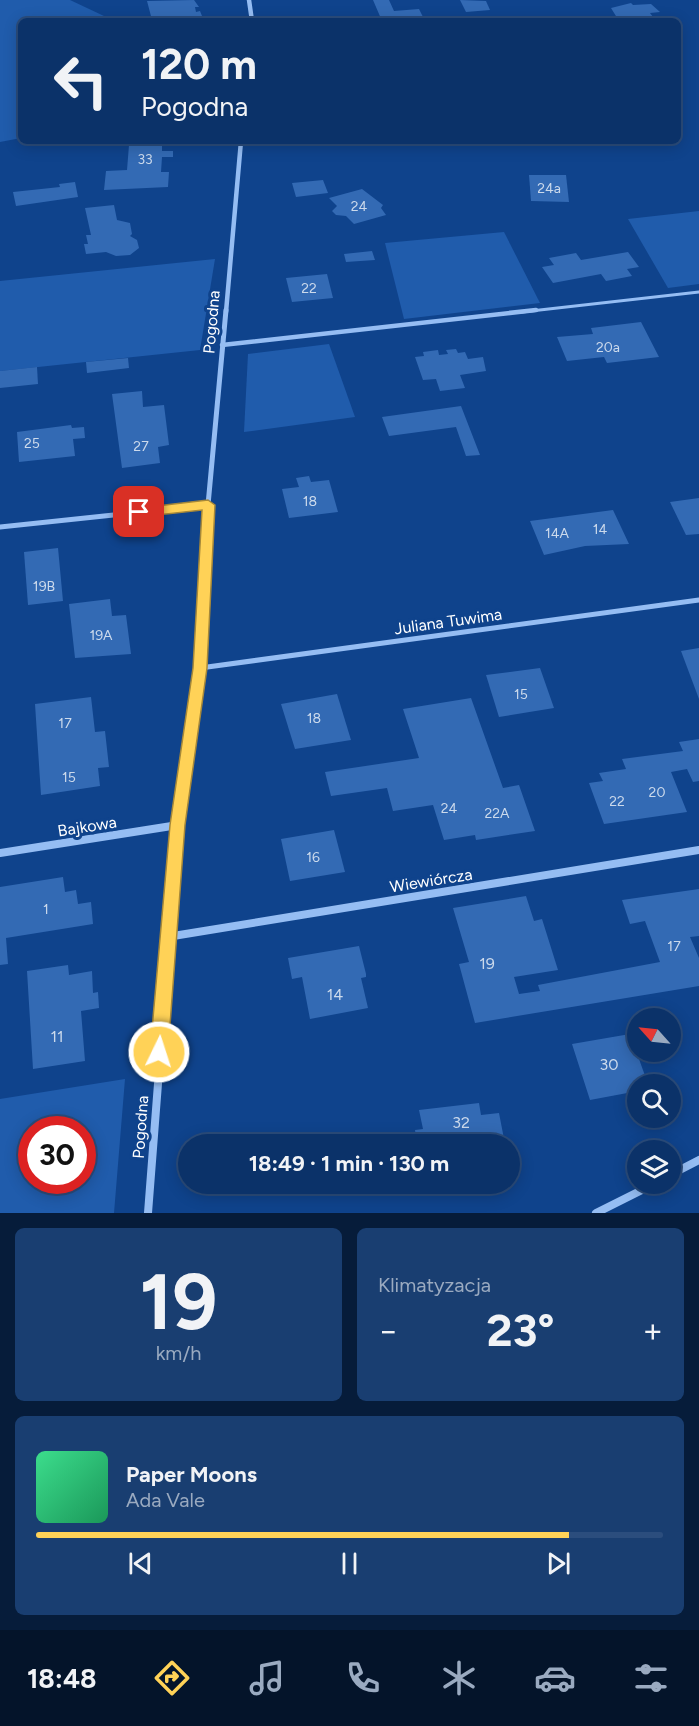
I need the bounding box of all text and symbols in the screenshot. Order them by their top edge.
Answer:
text: 120 m [141,39,257,90]
icon: left [42,42,120,120]
text: Pogodna [141,90,248,123]
house number: 33 [137,151,153,168]
house number: 24a [537,180,561,197]
house number: 24 [351,198,368,215]
house number: 22 [301,280,317,297]
street label: Pogodna [199,290,224,355]
house number: 20a [596,339,620,356]
house number: 25 [24,435,40,452]
house number: 27 [133,438,149,455]
pin [113,486,164,537]
house number: 18 [303,493,317,510]
icon: arrive [122,495,155,528]
house number: 14 [593,521,608,538]
house number: 14A [545,525,569,542]
house number: 19B [33,578,55,595]
street label: Juliana Tuwima [393,605,503,638]
house number: 19A [89,627,113,644]
house number: 15 [514,686,528,703]
house number: 18 [307,710,321,727]
house number: 17 [58,715,72,732]
house number: 15 [62,769,76,786]
house number: 20 [649,784,665,801]
house number: 22 [609,793,625,810]
house number: 24 [441,800,458,817]
house number: 22A [484,805,510,822]
street label: Bajkowa [56,812,118,841]
house number: 16 [306,849,320,866]
street label: Wiewiórcza [388,865,474,896]
house number: 1 [43,901,49,918]
house number: 17 [667,938,681,955]
house number: 19 [479,954,495,973]
house number: 14 [327,985,343,1004]
north arrow [627,1008,681,1062]
map controls [627,1008,681,1194]
position arrow [127,1020,191,1084]
house number: 11 [50,1027,64,1046]
house number: 30 [600,1055,618,1074]
button: search [627,1074,681,1128]
street label: Pogodna [129,1095,152,1159]
house number: 32 [452,1113,470,1132]
speed limit sign: 30 [18,1116,96,1194]
button: layers [627,1140,681,1194]
text: 18:49 · 1 min · 130 m [249,1150,449,1177]
text: 19 [139,1255,218,1349]
text: Klimatyzacja [378,1273,491,1297]
text: 23° [486,1303,555,1357]
text: − [378,1311,399,1350]
text: + [642,1311,663,1350]
text: km/h [156,1341,201,1365]
text: Paper Moons [126,1461,257,1488]
text: Ada Vale [126,1488,205,1512]
icon: previous [124,1547,157,1580]
icon: pause [333,1547,366,1580]
icon: next [542,1547,575,1580]
icon: directions [151,1657,193,1699]
icon: music [246,1657,288,1699]
icon: phone [342,1657,384,1699]
icon: climate [438,1657,480,1699]
icon: car [534,1657,576,1699]
icon: filters [630,1657,672,1699]
text: 18:48 [27,1662,97,1695]

